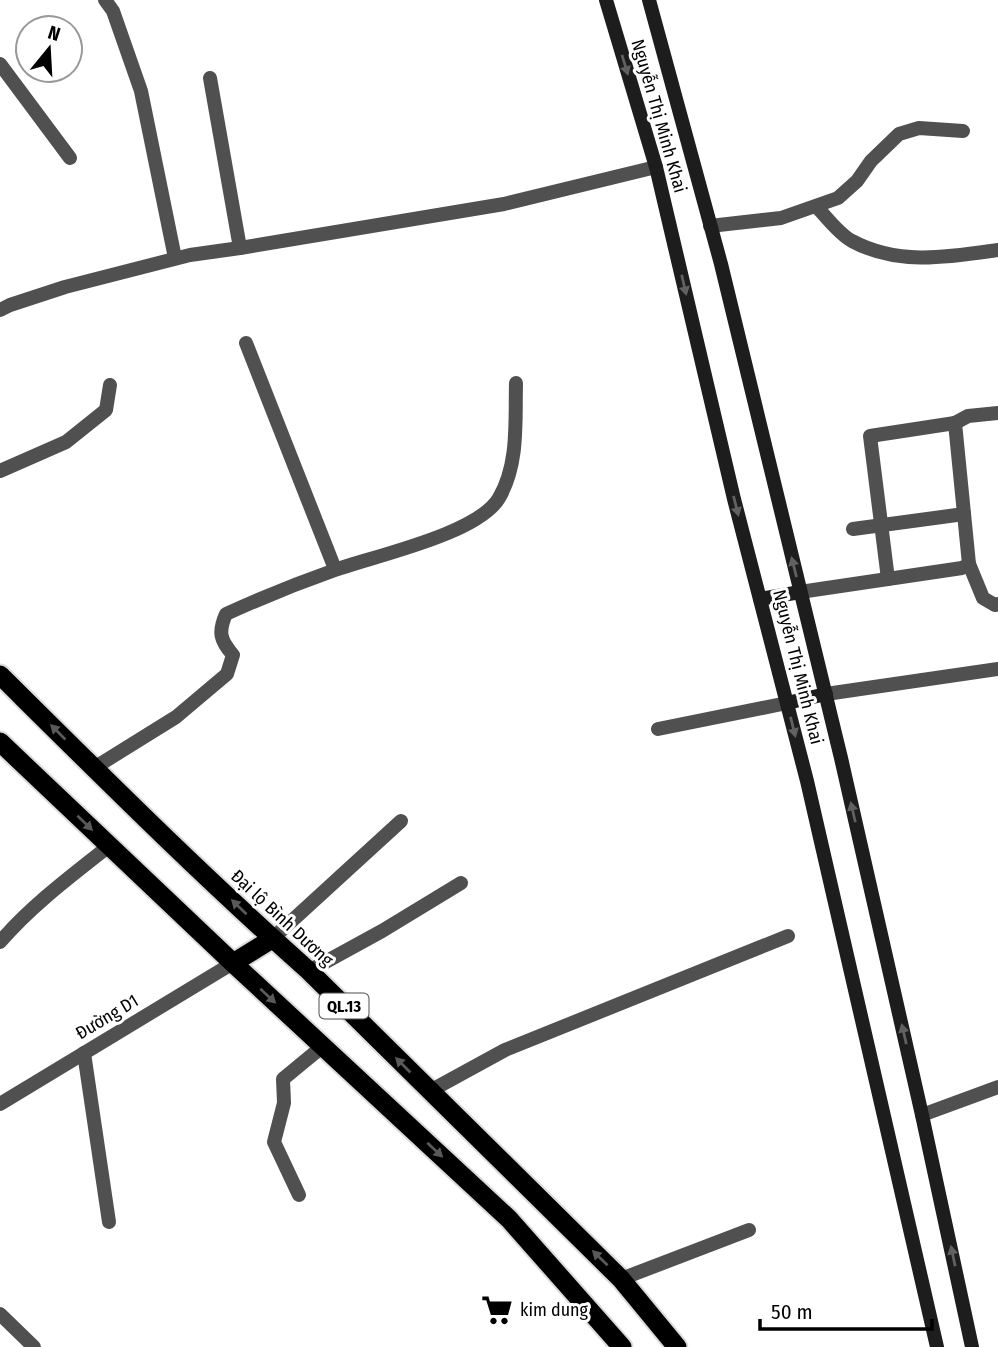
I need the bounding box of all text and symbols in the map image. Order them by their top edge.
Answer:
north arrow [14,14,84,84]
text: N [45,21,63,46]
street label: Nguyễn Thị Minh Khai [627,37,691,195]
one-way arrow [621,55,631,76]
one-way arrow [678,274,689,296]
one-way arrow [731,496,742,518]
one-way arrow [789,556,800,578]
street label: Nguyễn Thị Minh Khai [768,587,828,747]
one-way arrow [788,716,799,738]
one-way arrow [50,724,66,741]
one-way arrow [848,801,859,823]
one-way arrow [76,815,94,831]
street label: Đại lộ Bình Dương [226,865,338,971]
one-way arrow [230,899,248,915]
one-way arrow [260,987,277,1004]
street label: Đường D1 [72,990,142,1044]
road number: QL.13 [320,994,368,1018]
one-way arrow [898,1023,909,1045]
one-way arrow [395,1057,412,1073]
one-way arrow [426,1142,443,1158]
one-way arrow [947,1245,958,1267]
one-way arrow [592,1250,609,1267]
scale bar [760,1288,932,1332]
supermarket icon: kim dung [480,1293,514,1327]
place label: kim dung [520,1299,589,1321]
text: 50 m [771,1299,813,1325]

